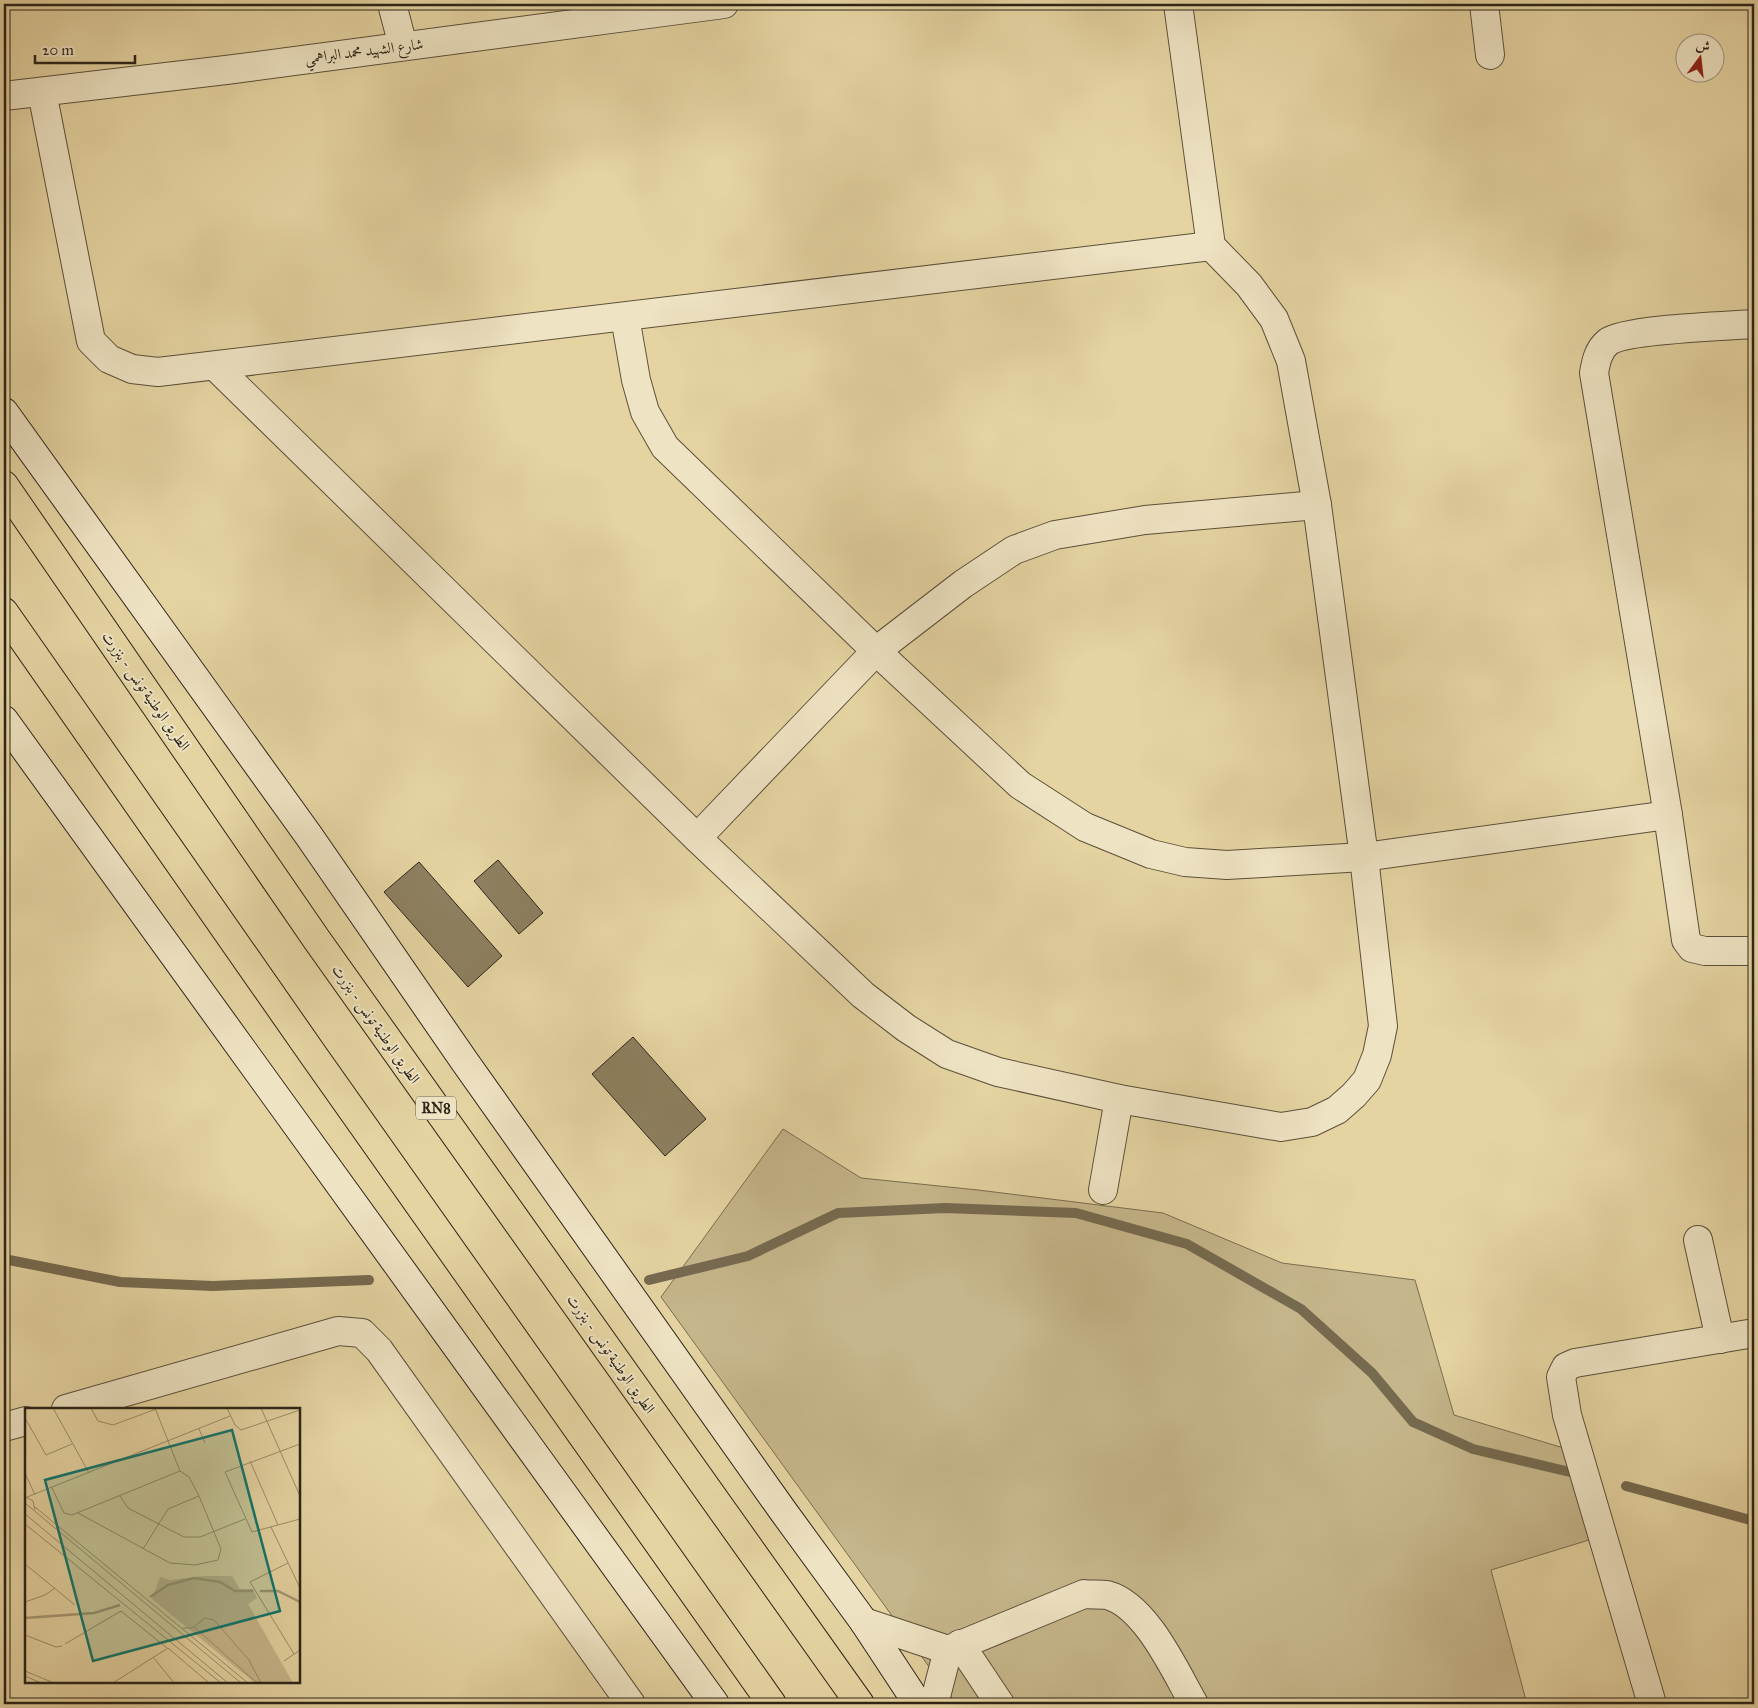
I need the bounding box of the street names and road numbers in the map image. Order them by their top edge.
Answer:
street label: شارع الشهيد محمد البراهمي [304,35,425,72]
street label: الطريق الوطنية تونس - بنزرت [97,628,194,755]
street label: الطريق الوطنية تونس - بنزرت [327,961,424,1088]
road number: RN8 [416,1096,456,1120]
street label: الطريق الوطنية تونس - بنزرت [562,1291,659,1418]

